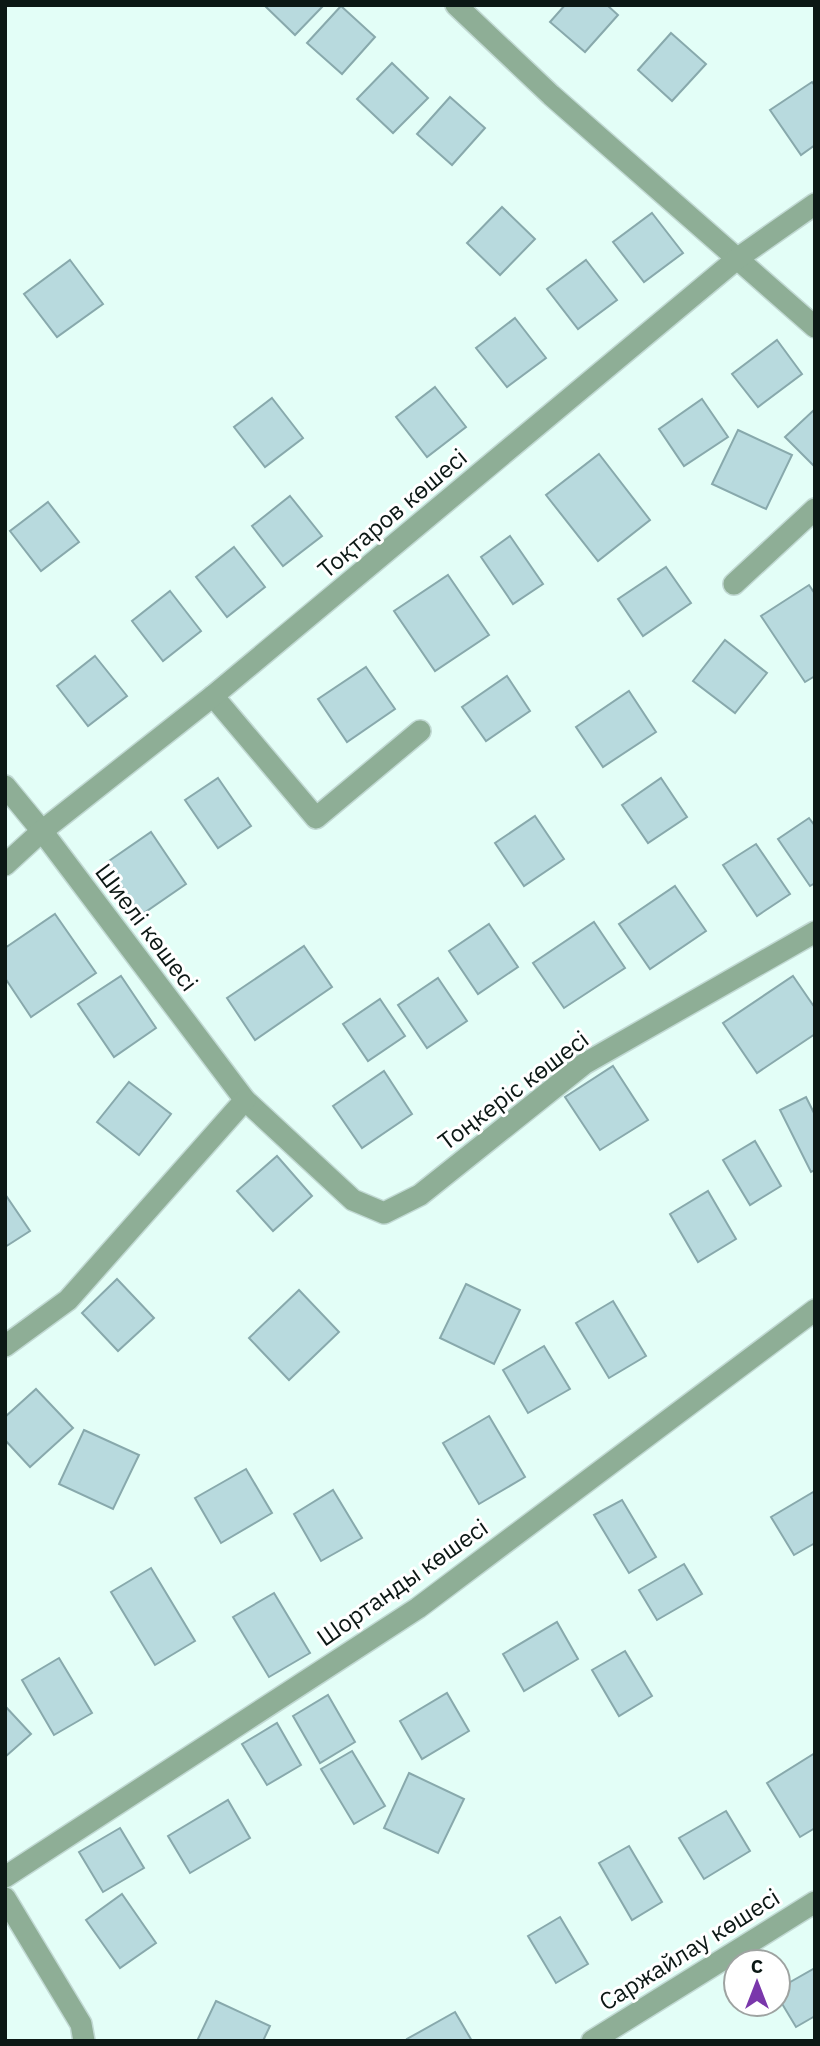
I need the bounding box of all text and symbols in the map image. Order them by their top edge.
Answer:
street label: Тоқтаров көшесі [311,441,473,585]
street label: Шиелі көшесі [88,857,206,997]
street label: Тоңкерiс көшесі [431,1023,595,1157]
street label: Шортанды көшесі [310,1511,494,1653]
street label: Саржайлау көшесі [594,1882,784,2016]
north arrow [722,1948,792,2018]

